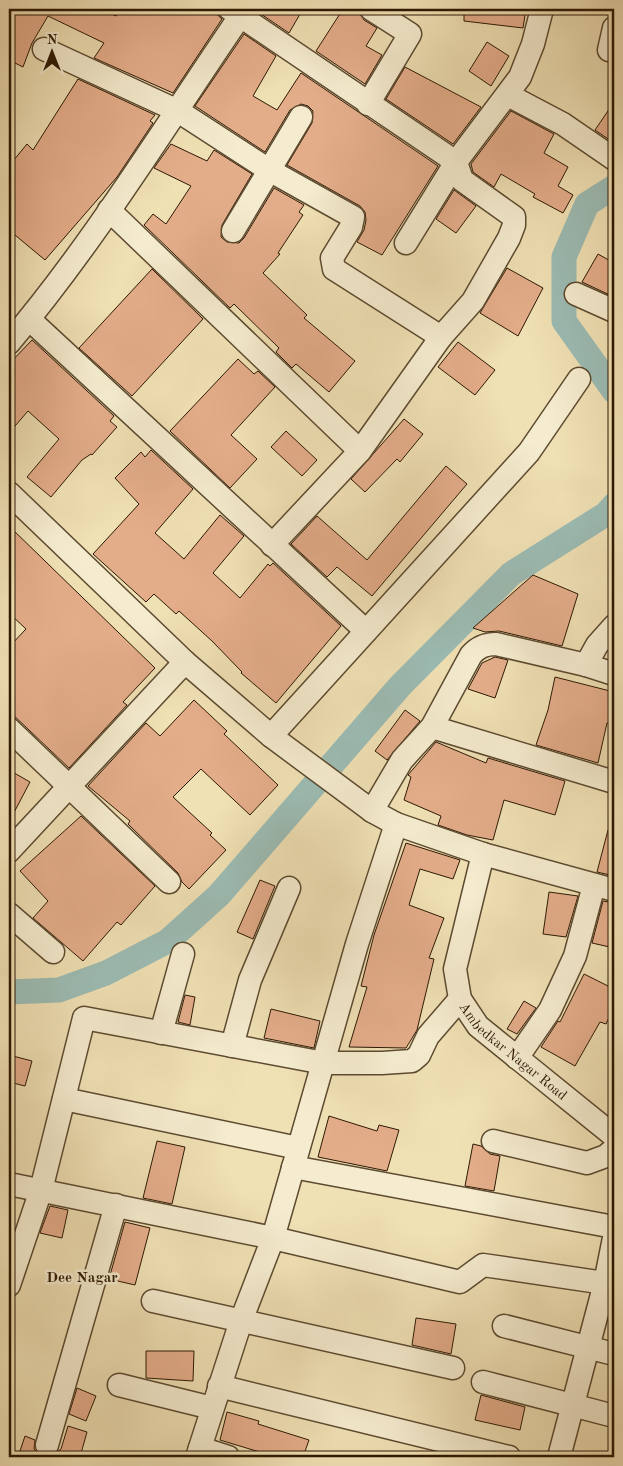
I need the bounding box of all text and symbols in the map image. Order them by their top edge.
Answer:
north arrow [28,28,78,78]
text: N [47,33,58,47]
street label: Ambedkar Nagar Road [456,1000,569,1103]
district label: Dee Nagar [46,1271,118,1286]

